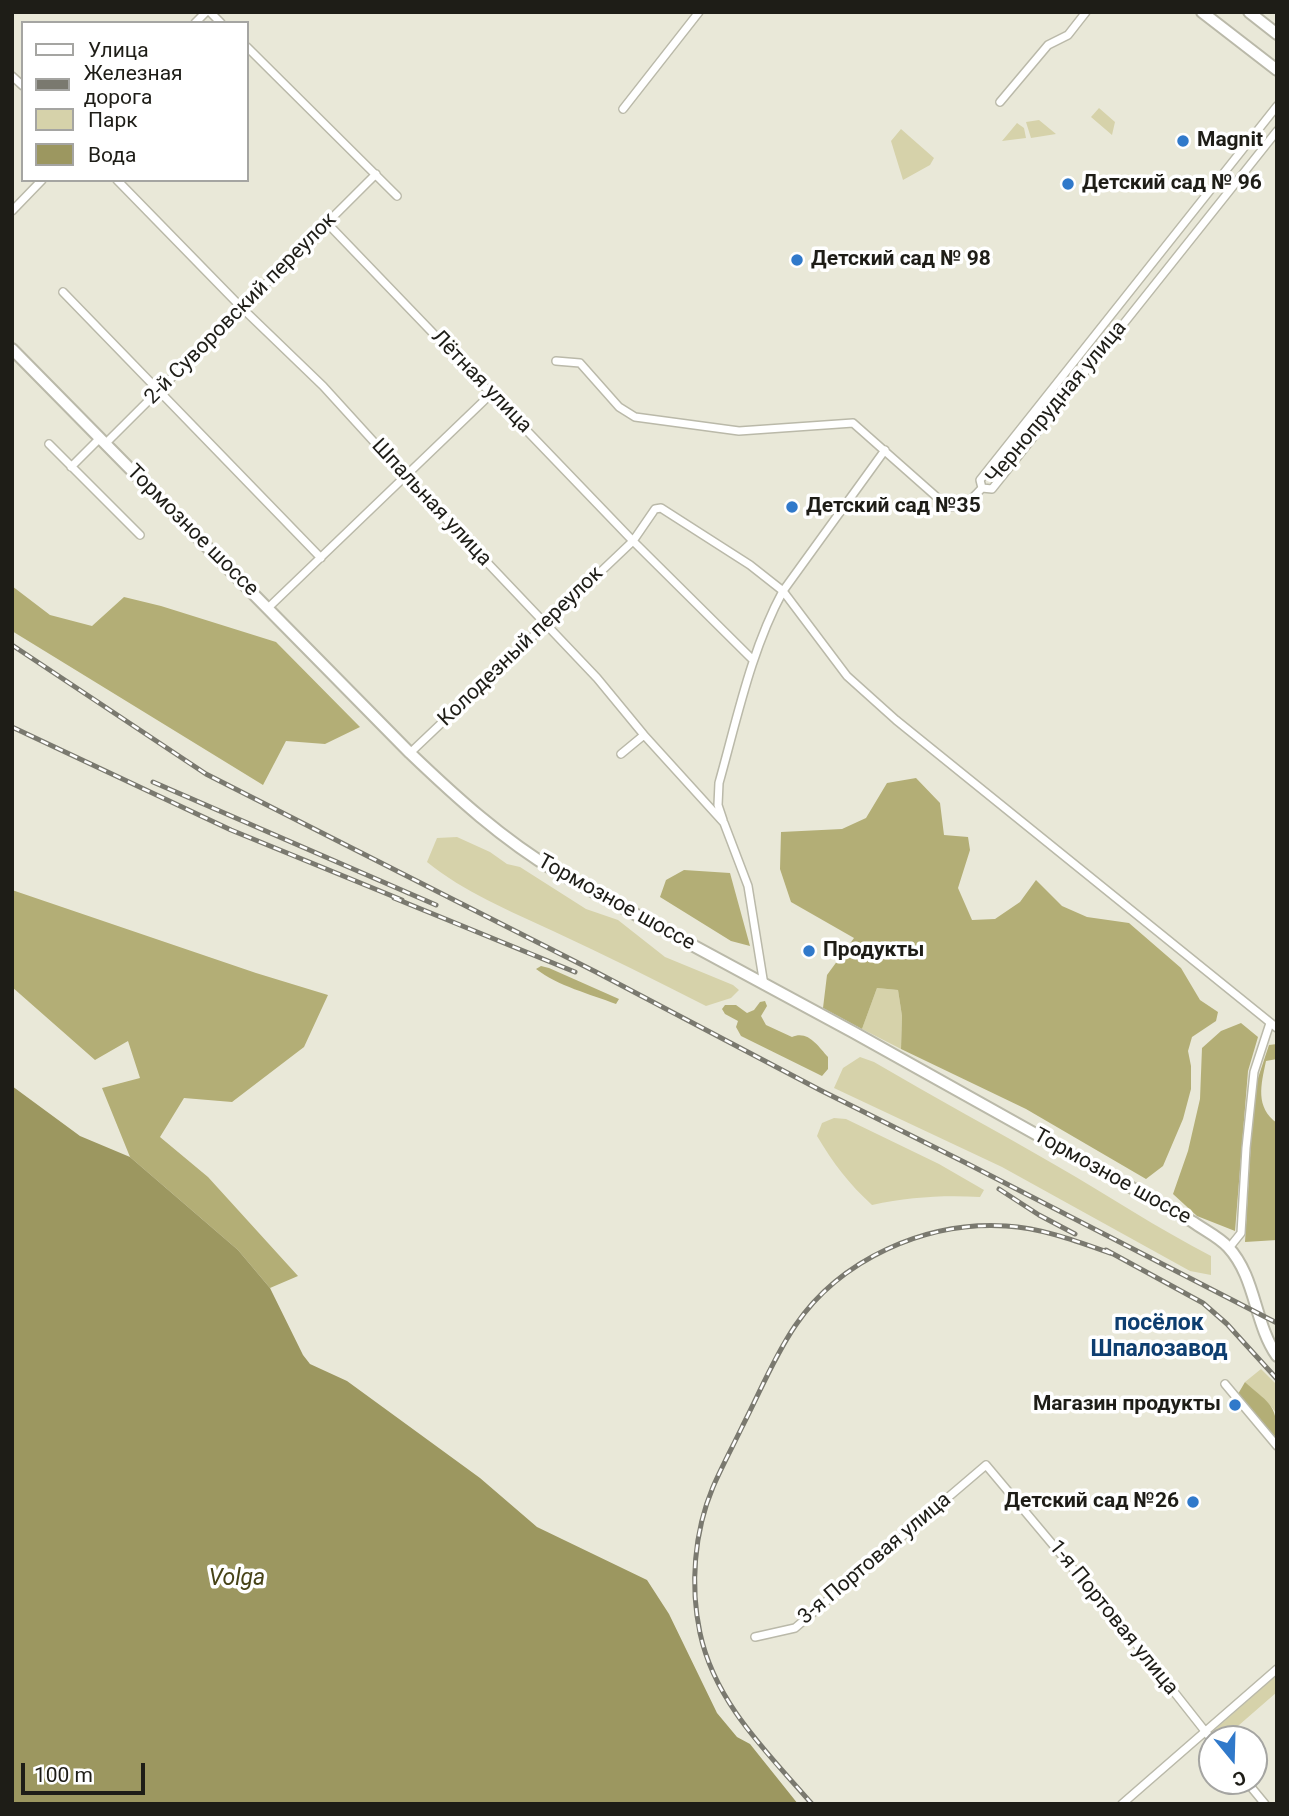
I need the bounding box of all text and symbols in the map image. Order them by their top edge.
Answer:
legend [21,21,248,182]
text: Улица [88,38,149,62]
text: Железная дорога [84,61,183,109]
text: Парк [88,108,138,132]
place label: Magnit [1197,128,1263,154]
marker: Magnit [1175,133,1191,149]
text: Вода [88,143,136,167]
place label: Детский сад № 96 [1082,171,1262,197]
marker: Детский сад № 96 [1060,176,1076,192]
street label: 2-й Суворовский переулок [140,208,342,410]
place label: Детский сад № 98 [811,247,991,273]
marker: Детский сад № 98 [789,252,805,268]
street label: Чернопрудная улица [981,316,1133,490]
street label: Лётная улица [425,325,537,439]
street label: Шпальная улица [366,434,496,572]
street label: Тормозное шоссе [121,460,263,602]
place label: Детский сад №35 [806,494,981,520]
marker: Детский сад №35 [784,499,800,515]
street label: Колодезный переулок [433,562,609,732]
street label: Тормозное шоссе [533,849,699,957]
place label: Продукты [823,938,925,964]
marker: Продукты [801,943,817,959]
street label: Тормозное шоссе [1029,1123,1195,1231]
district label: посёлок Шпалозавод [1090,1310,1228,1364]
place label: Магазин продукты [1033,1392,1221,1418]
marker: Магазин продукты [1227,1397,1243,1413]
street label: 3-я Портовая улица [793,1488,957,1630]
place label: Детский сад №26 [1004,1489,1179,1515]
marker: Детский сад №26 [1185,1494,1201,1510]
street label: 1-я Портовая улица [1043,1536,1183,1700]
water label: Volga [209,1565,265,1593]
north arrow [1198,1725,1268,1795]
scale bar [24,1750,149,1794]
text: 100 m [34,1763,93,1787]
text: С [1230,1766,1249,1791]

